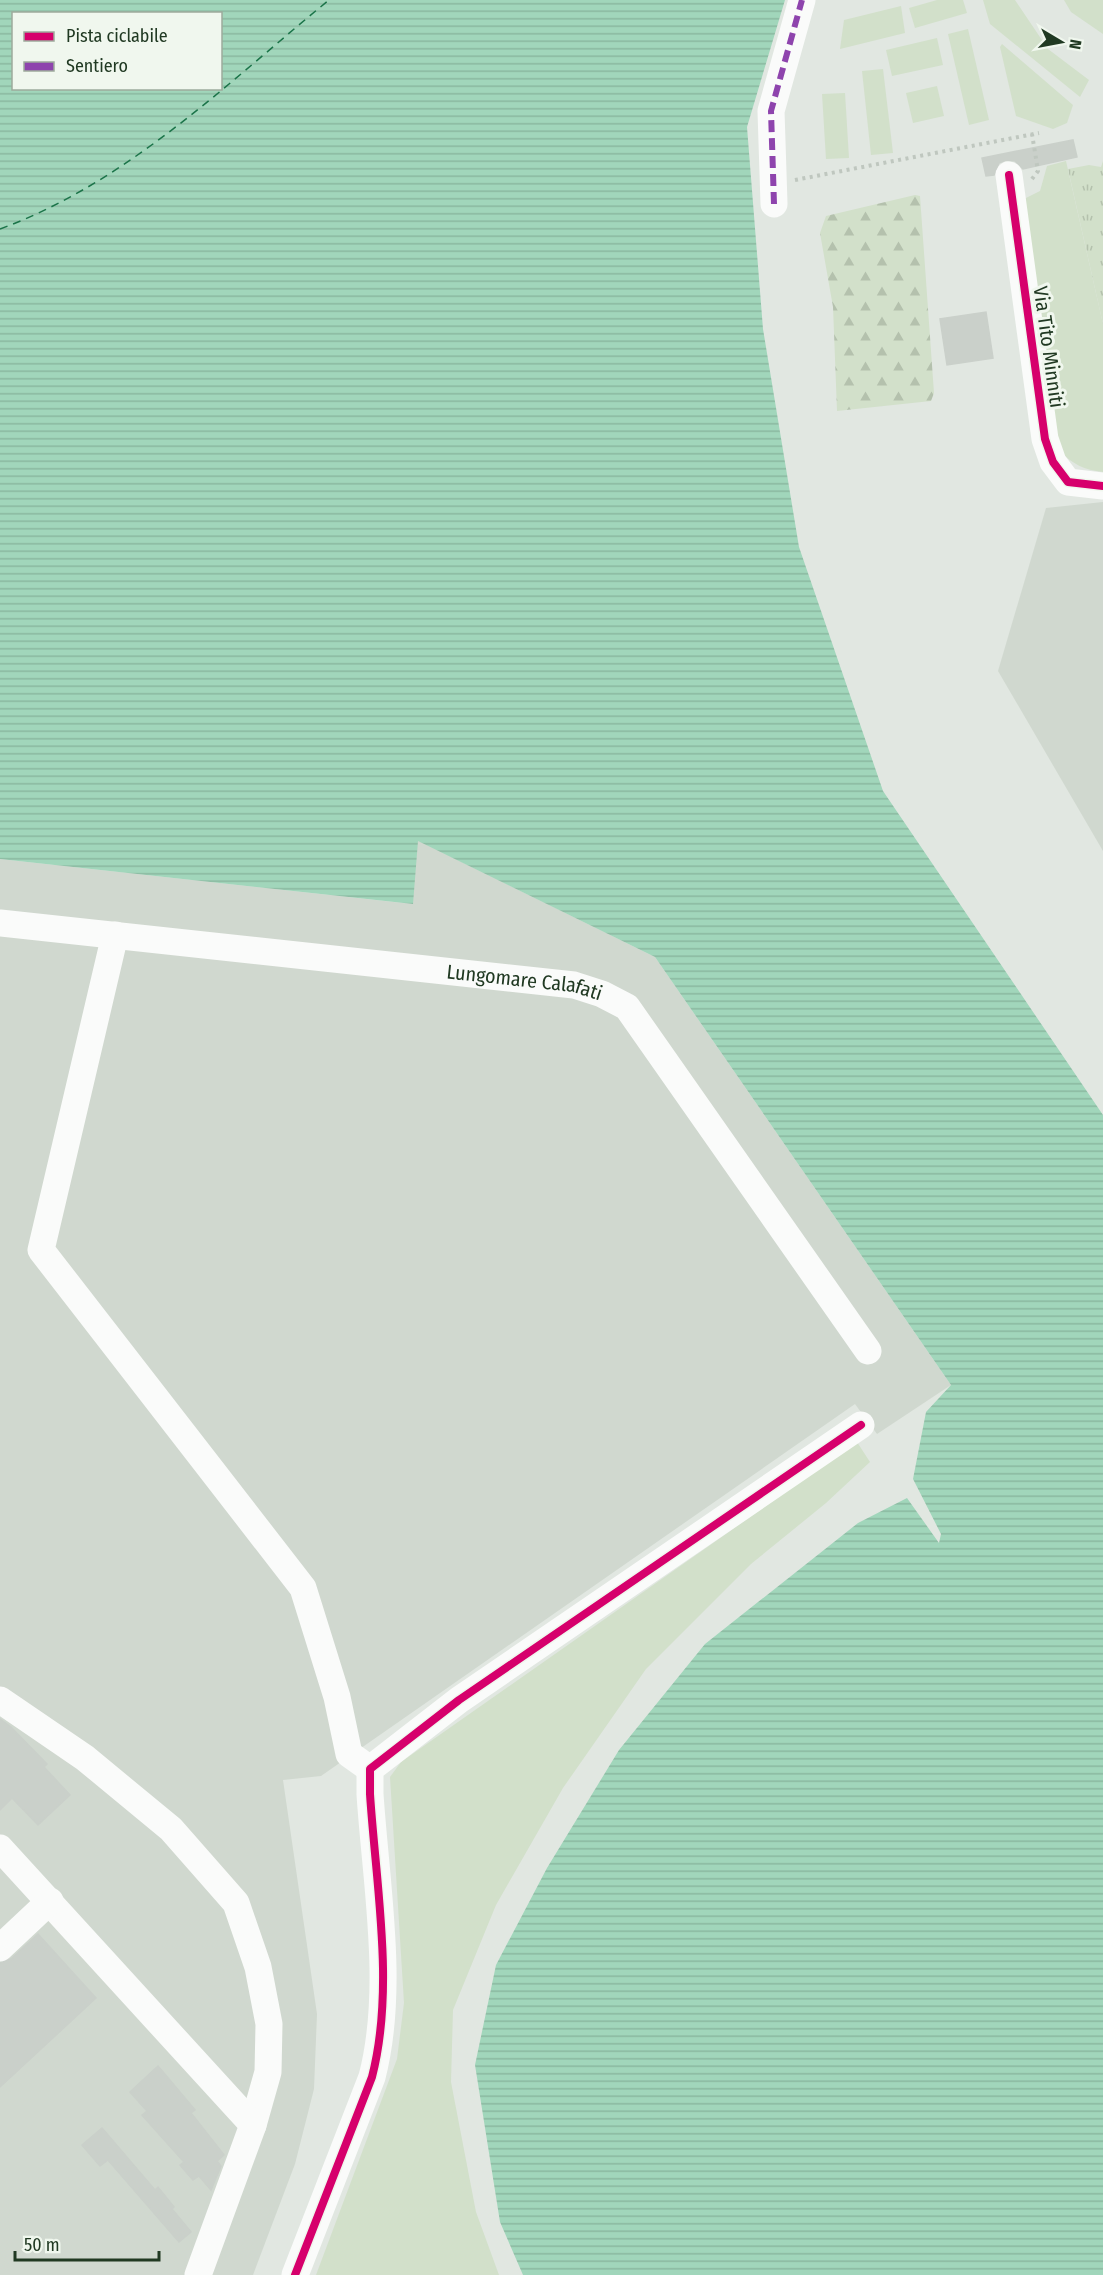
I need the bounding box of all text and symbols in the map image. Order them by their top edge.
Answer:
legend [12,12,222,90]
north arrow [1031,12,1091,72]
text: Pista ciclabile [66,25,168,47]
text: N [1065,38,1085,51]
text: Sentiero [66,55,128,77]
street label: Via Tito Minniti [1029,285,1069,409]
street label: Lungomare Calafati [446,959,605,1005]
scale bar [15,2224,159,2262]
text: 50 m [24,2234,60,2256]

